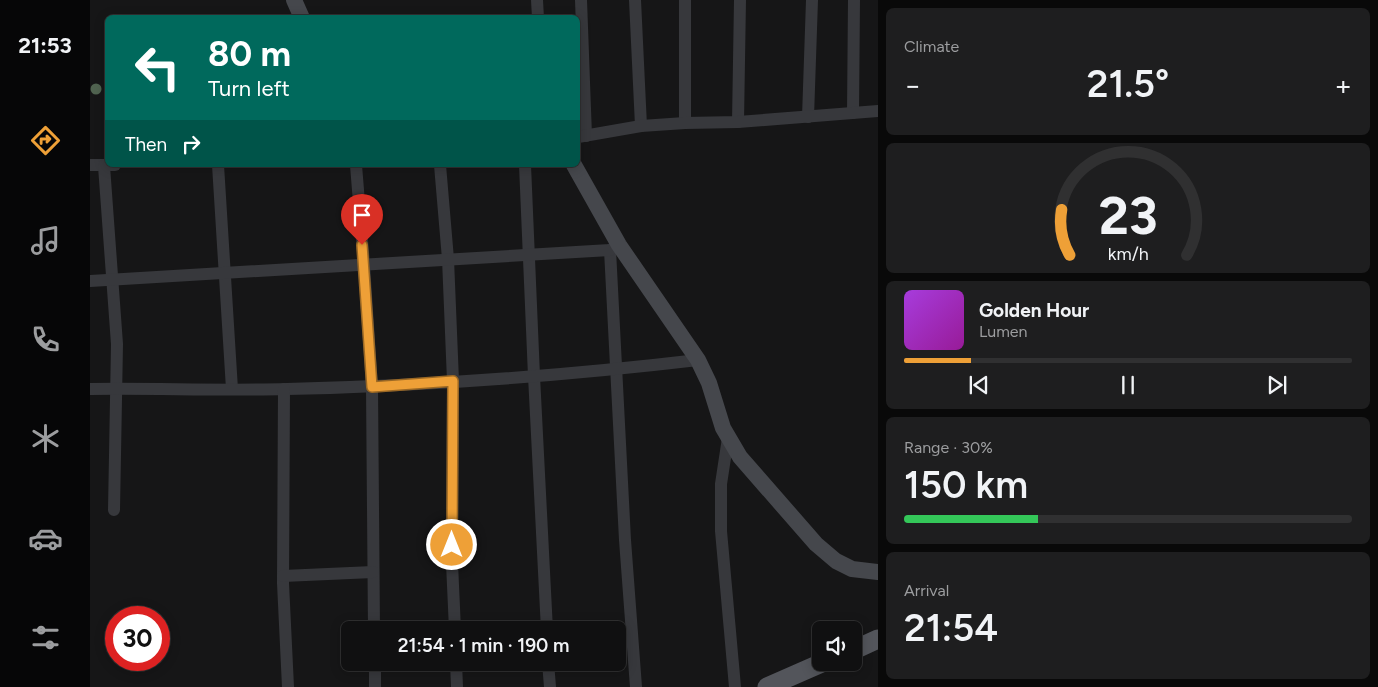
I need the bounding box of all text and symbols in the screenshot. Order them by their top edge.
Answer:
text: 21:53 [18,32,72,59]
text: 80 m [208,33,291,75]
icon: left [125,35,190,100]
text: Climate [904,37,959,56]
text: 21.5° [1087,61,1169,107]
text: − [904,68,921,102]
text: + [1335,68,1352,102]
text: Turn left [208,75,290,102]
icon: directions [28,123,63,158]
icon: right [177,130,205,158]
text: Then [125,133,167,156]
text: 23 [1098,185,1158,247]
pin [341,194,383,245]
icon: arrive [348,201,376,229]
icon: music [28,223,63,258]
text: km/h [1108,243,1148,264]
text: Golden Hour [979,299,1089,322]
icon: phone [28,322,63,357]
text: Lumen [979,322,1028,341]
icon: previous [965,371,993,399]
icon: pause [1114,371,1142,399]
icon: next [1263,371,1291,399]
icon: climate [28,421,63,456]
text: Range · 30% [904,438,993,457]
text: 150 km [904,462,1028,508]
position arrow [425,518,477,570]
icon: car [28,521,63,556]
text: Arrival [904,581,949,600]
text: 21:54 [904,605,998,651]
speed limit sign: 30 [105,606,170,671]
icon: filters [28,620,63,655]
map controls [812,621,862,671]
button: sound [812,621,862,671]
text: 21:54 · 1 min · 190 m [398,634,569,657]

